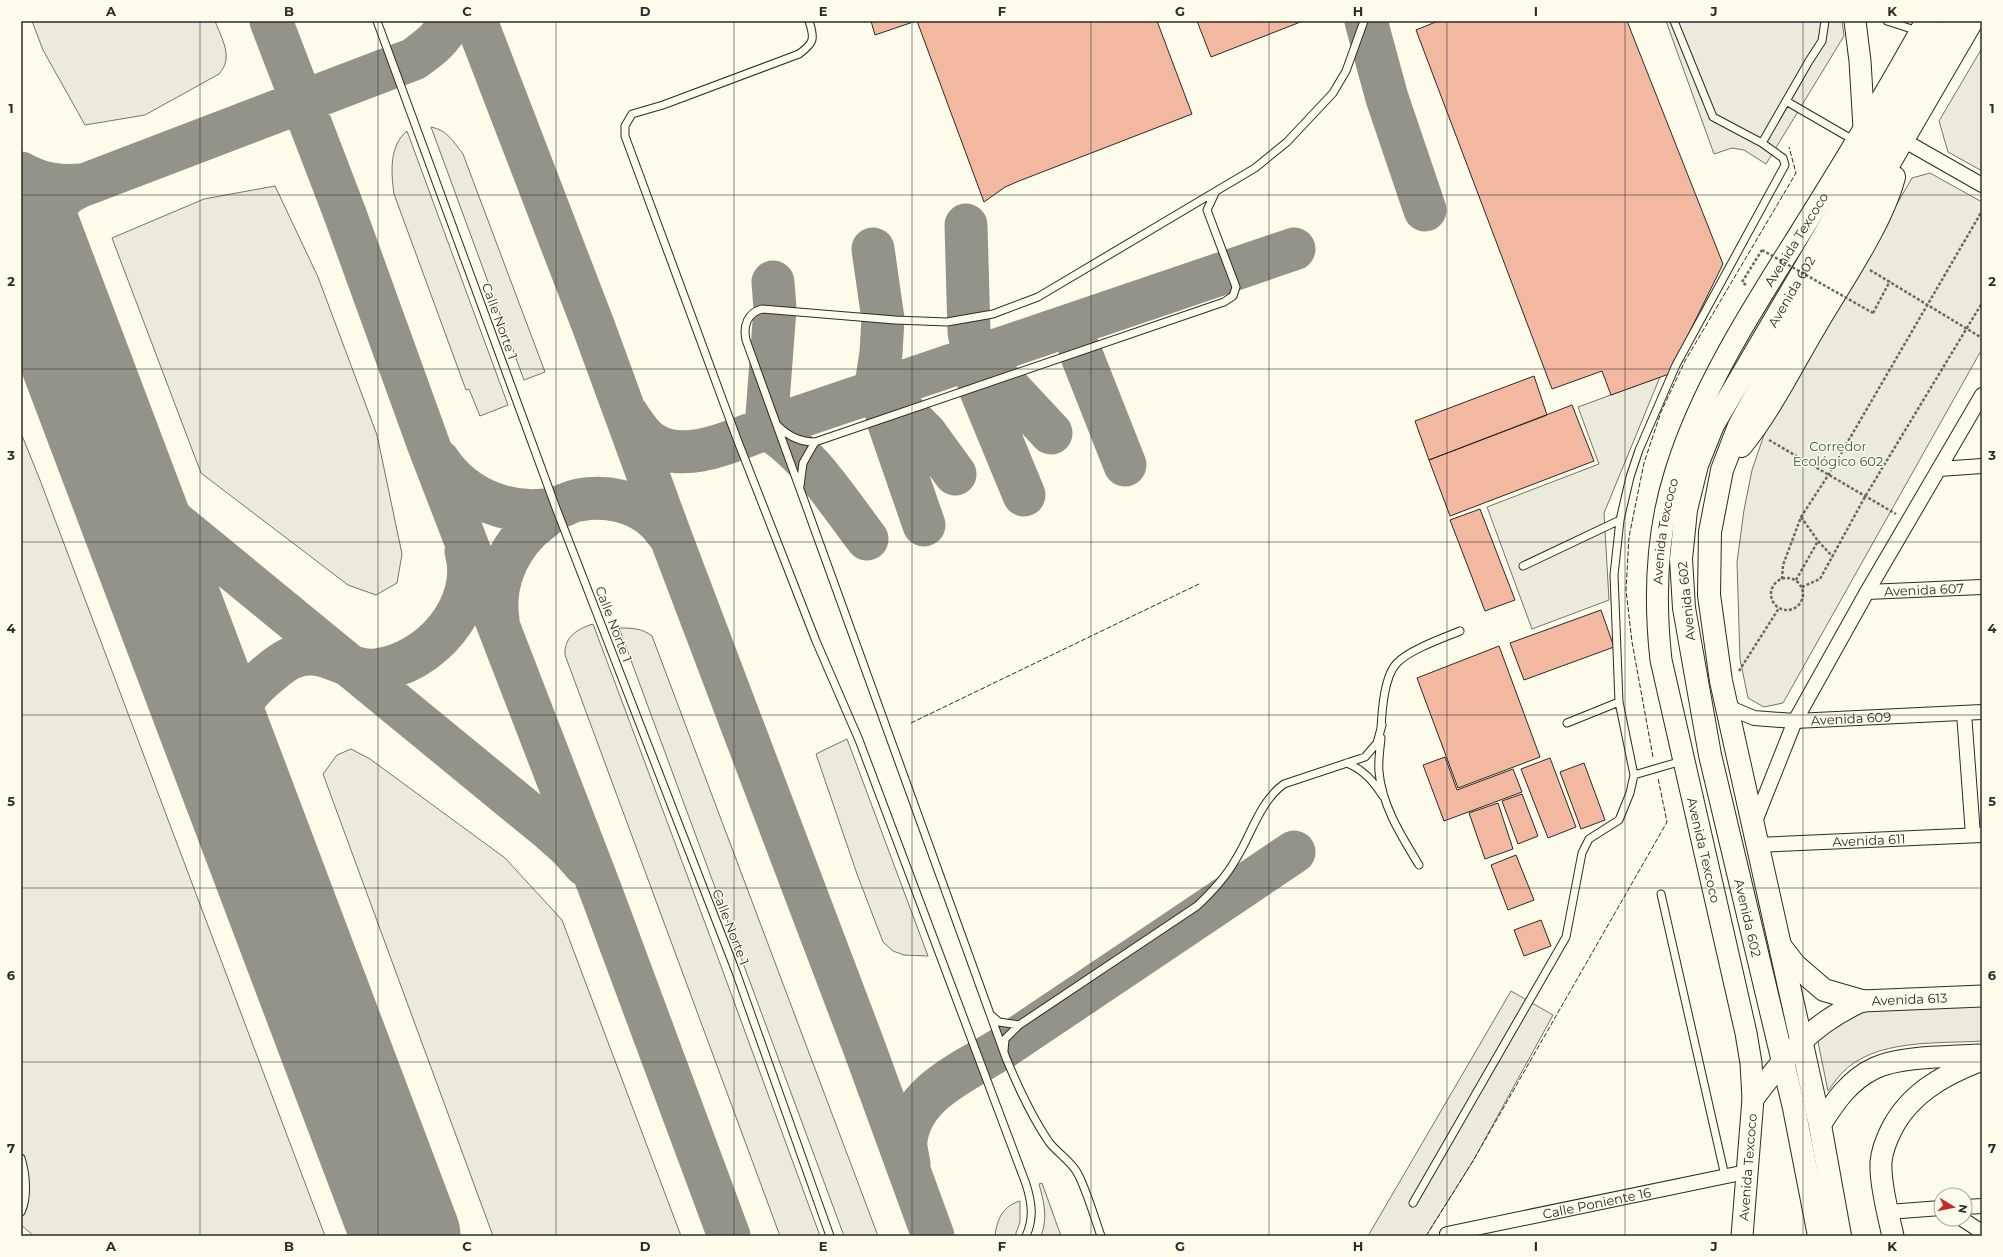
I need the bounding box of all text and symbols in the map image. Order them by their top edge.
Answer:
text: A [105,3,117,19]
text: B [284,3,294,19]
text: C [462,3,472,19]
text: D [640,3,651,19]
text: E [819,3,828,19]
text: F [998,3,1006,19]
text: G [1175,3,1185,19]
text: H [1353,3,1363,19]
text: I [1534,3,1538,19]
text: J [1709,3,1718,19]
text: K [1887,3,1897,19]
text: 1 [8,100,14,116]
text: 1 [1989,100,1995,116]
street label: Avenida Texcoco [1761,189,1831,289]
street label: Avenida 602 [1764,253,1818,330]
text: 2 [7,273,15,289]
text: 2 [1988,273,1996,289]
street label: Calle Norte 1 [479,281,521,361]
park label: Corredor Ecológico 602 [1793,438,1883,469]
text: 3 [6,447,15,463]
text: 3 [1987,447,1996,463]
street label: Avenida Texcoco [1649,476,1681,585]
street label: Avenida 602 [1674,560,1698,642]
street label: Avenida 607 [1884,580,1965,599]
street label: Calle Norte 1 [592,584,636,664]
text: 4 [7,620,16,636]
text: 4 [1988,620,1997,636]
street label: Avenida 609 [1810,708,1892,728]
text: 5 [7,793,15,809]
text: 5 [1988,793,1996,809]
street label: Avenida Texcoco [1684,796,1724,904]
street label: Avenida 611 [1832,830,1906,850]
street label: Avenida 602 [1731,877,1765,959]
street label: Calle Norte 1 [709,887,753,967]
text: 6 [7,967,16,983]
text: 6 [1988,967,1997,983]
street label: Avenida 613 [1871,989,1948,1009]
street label: Avenida Texcoco [1735,1113,1760,1222]
text: 7 [7,1140,15,1156]
text: 7 [1988,1140,1996,1156]
street label: Calle Poniente 16 [1541,1184,1653,1222]
north arrow [1933,1187,1973,1227]
text: N [1955,1203,1971,1214]
text: A [105,1238,117,1254]
text: B [284,1238,294,1254]
text: C [462,1238,472,1254]
text: D [640,1238,651,1254]
text: E [819,1238,828,1254]
text: F [998,1238,1006,1254]
text: G [1175,1238,1185,1254]
text: H [1353,1238,1363,1254]
text: I [1534,1238,1538,1254]
text: J [1709,1238,1718,1254]
text: K [1887,1238,1897,1254]

